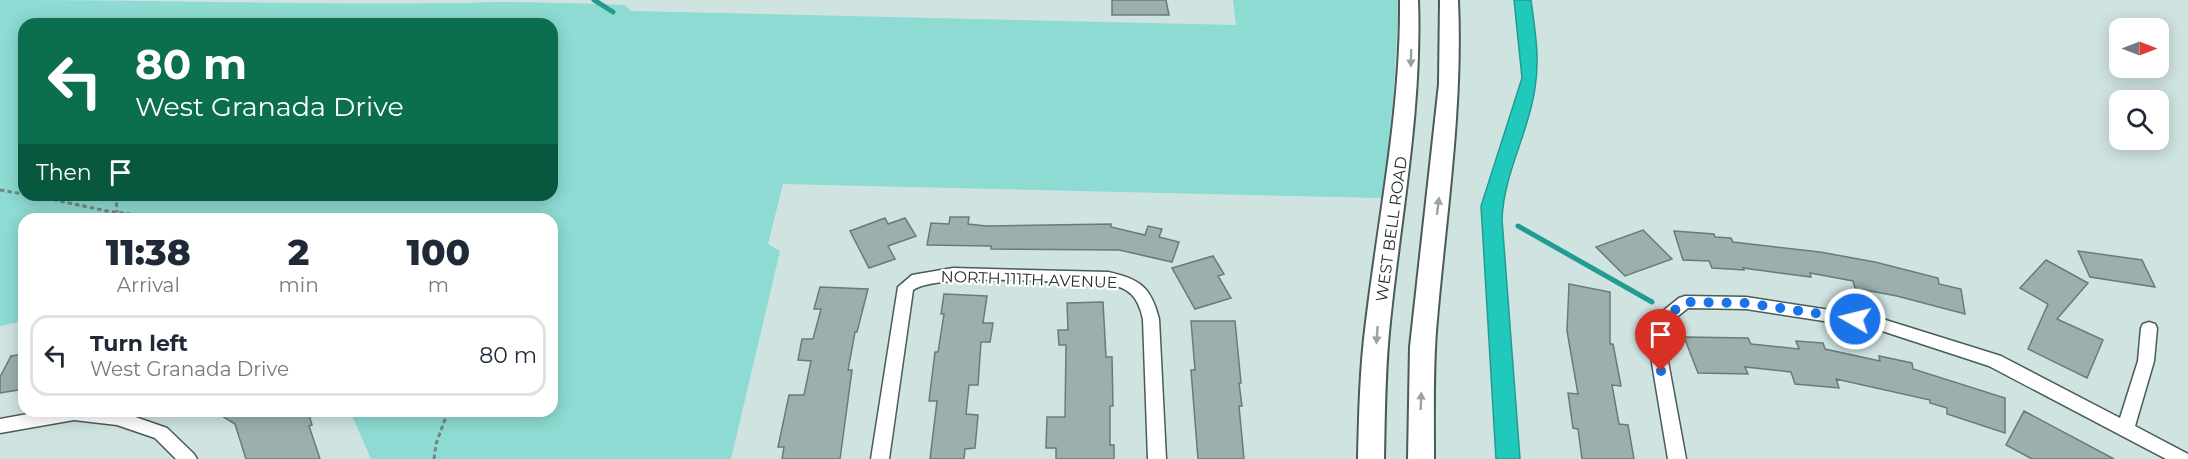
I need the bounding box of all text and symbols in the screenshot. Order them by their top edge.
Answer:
north arrow [2109,18,2169,78]
map controls [2109,18,2169,150]
text: 80 m [135,38,247,90]
icon: left [36,42,114,120]
one-way arrow [1406,49,1415,68]
text: West Granada Drive [135,90,404,123]
button: search [2109,90,2169,150]
street label: WEST BELL ROAD [1372,155,1411,303]
icon: arrive [104,156,137,189]
text: Then [36,159,92,186]
one-way arrow [1434,197,1443,216]
text: 11:38 [106,230,191,274]
text: 2 [288,230,309,274]
text: 100 [406,230,470,274]
street label: NORTH 111TH AVENUE [940,267,1118,292]
text: Arrival [117,273,180,297]
text: min [279,273,319,297]
text: m [428,273,449,297]
position arrow [1823,287,1887,351]
pin [1635,309,1686,371]
icon: arrive [1644,318,1677,351]
one-way arrow [1372,326,1382,345]
text: Turn left [90,330,188,357]
icon: left [39,339,72,372]
text: 80 m [479,342,537,369]
text: West Granada Drive [90,357,289,381]
one-way arrow [1417,391,1426,410]

